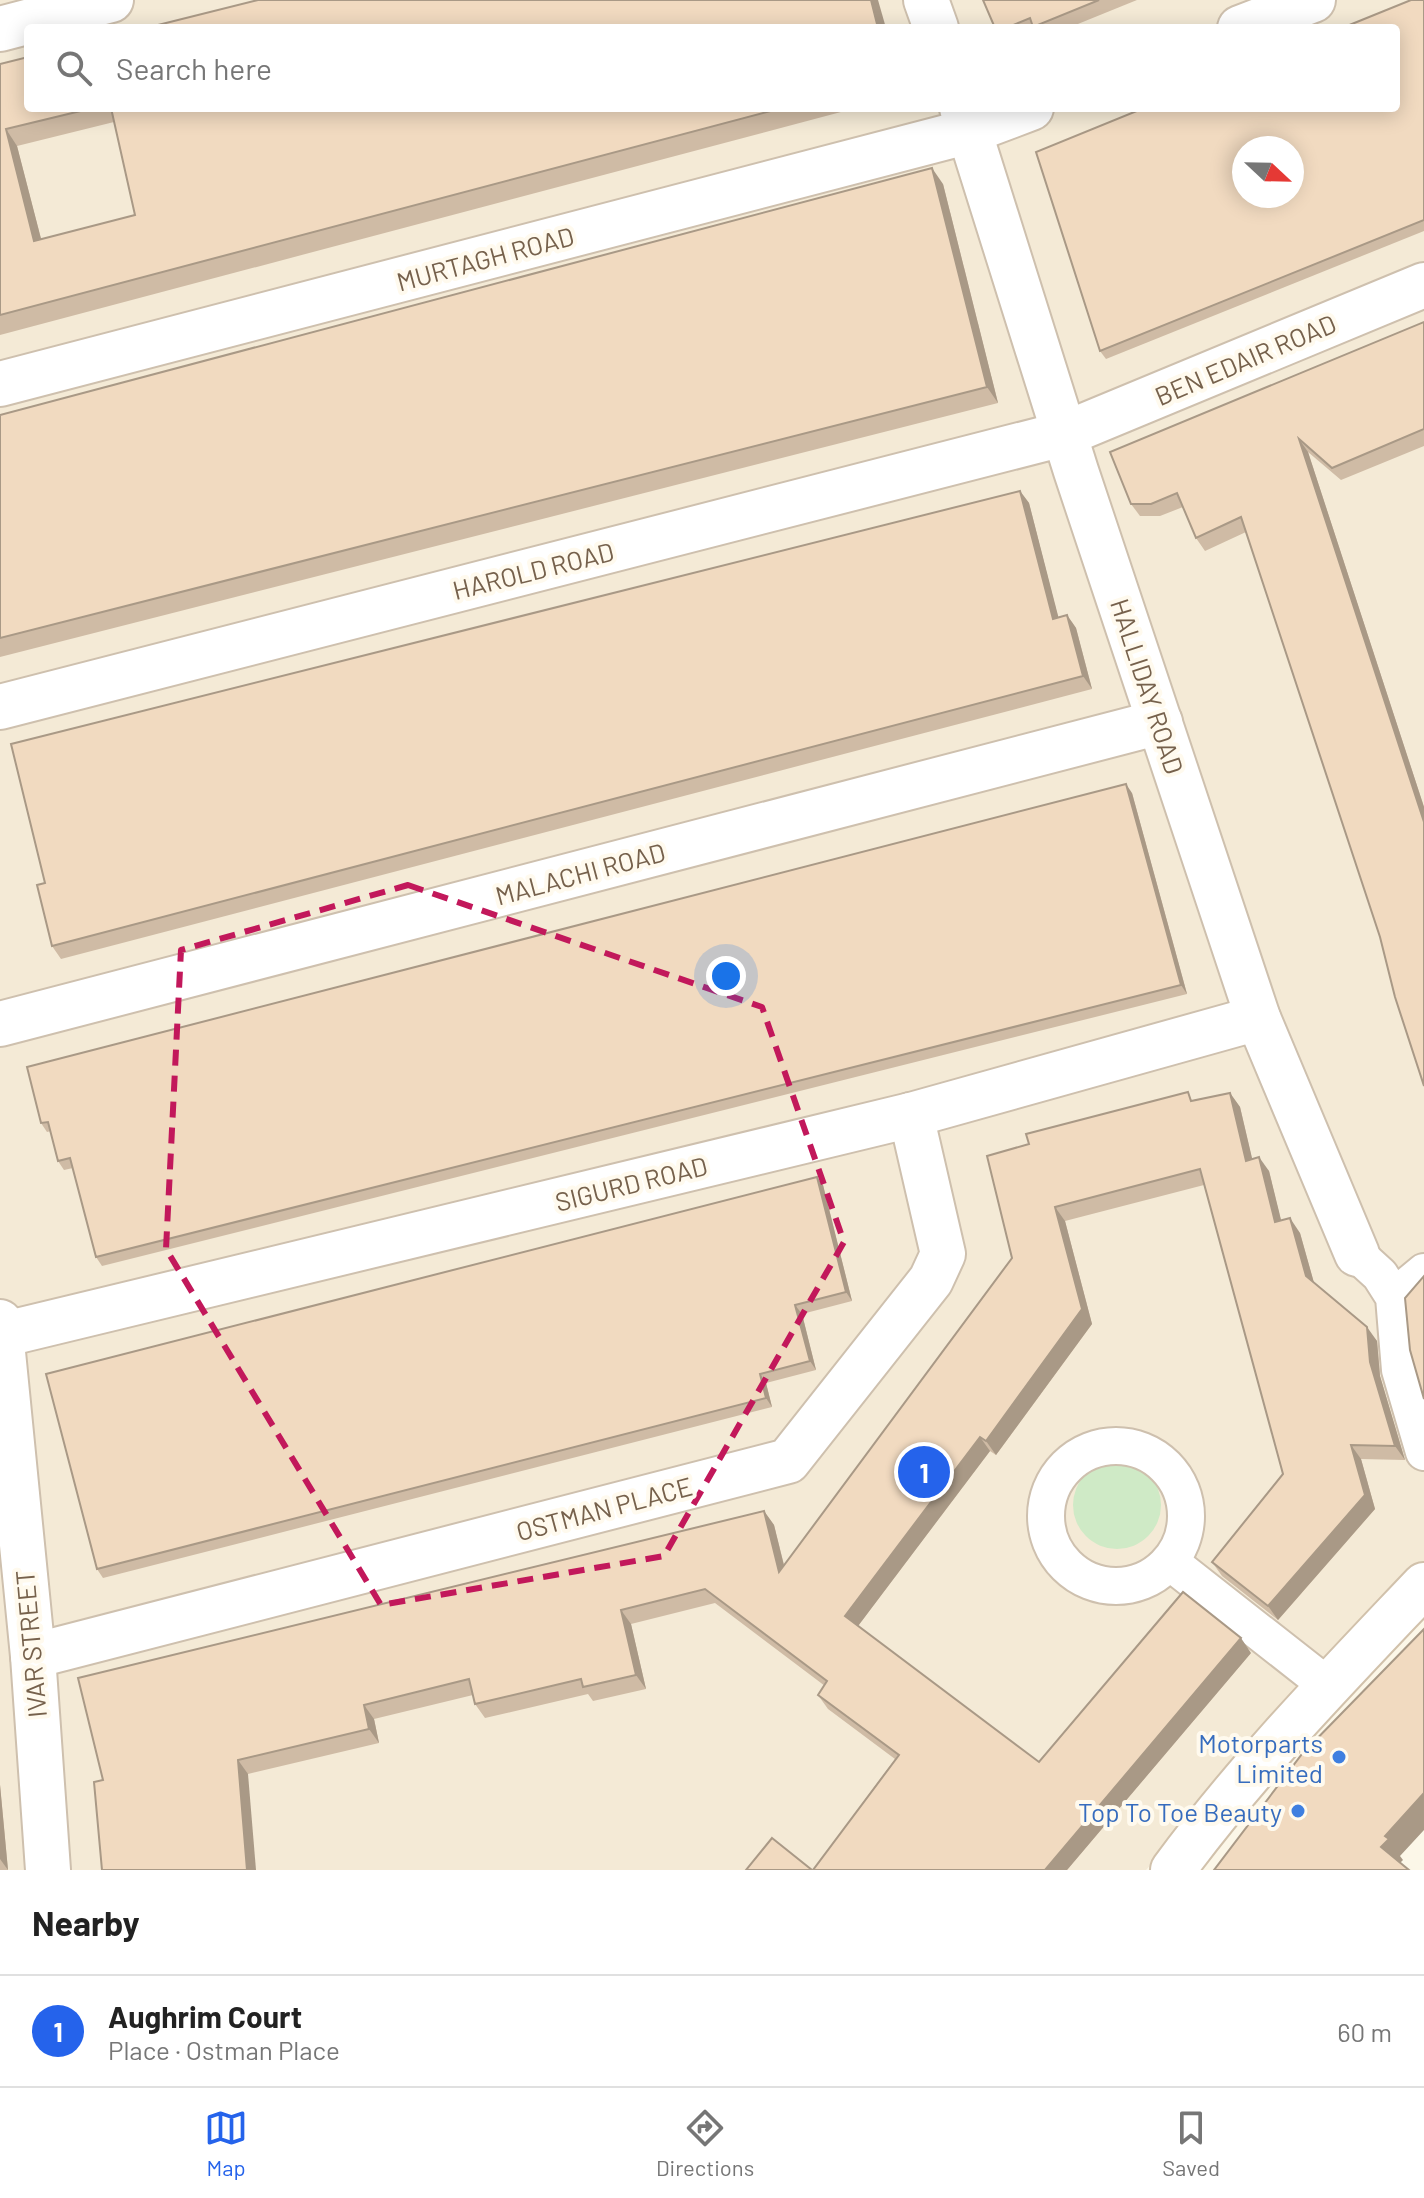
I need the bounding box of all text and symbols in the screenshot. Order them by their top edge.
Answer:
search box [24,24,1400,112]
icon: search [52,46,96,90]
text: Search here [116,50,272,86]
north arrow [1232,136,1304,208]
street label: MURTAGH ROAD [393,219,577,297]
street label: BEN EDAIR ROAD [1150,307,1340,411]
street label: HAROLD ROAD [449,535,617,605]
street label: HALLIDAY ROAD [1105,594,1191,778]
street label: MALACHI ROAD [492,835,668,911]
your location [706,956,746,996]
street label: SIGURD ROAD [552,1149,710,1217]
pin: 1 [898,1442,950,1502]
street label: OSTMAN PLACE [513,1470,695,1546]
street label: IVAR STREET [8,1569,52,1719]
place label: Motorparts Limited [1198,1727,1323,1788]
marker: Motorparts Limited [1330,1748,1348,1766]
place label: Top To Toe Beauty [1078,1796,1282,1827]
marker: Top To Toe Beauty [1289,1802,1307,1820]
text: Nearby [32,1902,140,1943]
text: Aughrim Court [108,1998,302,2034]
text: 1 [53,2016,63,2047]
text: 60 m [1337,2016,1392,2047]
text: Place · Ostman Place [108,2034,340,2065]
tab: Map [204,2106,248,2180]
tab: Directions [656,2106,754,2180]
tab: Saved [1162,2106,1220,2180]

